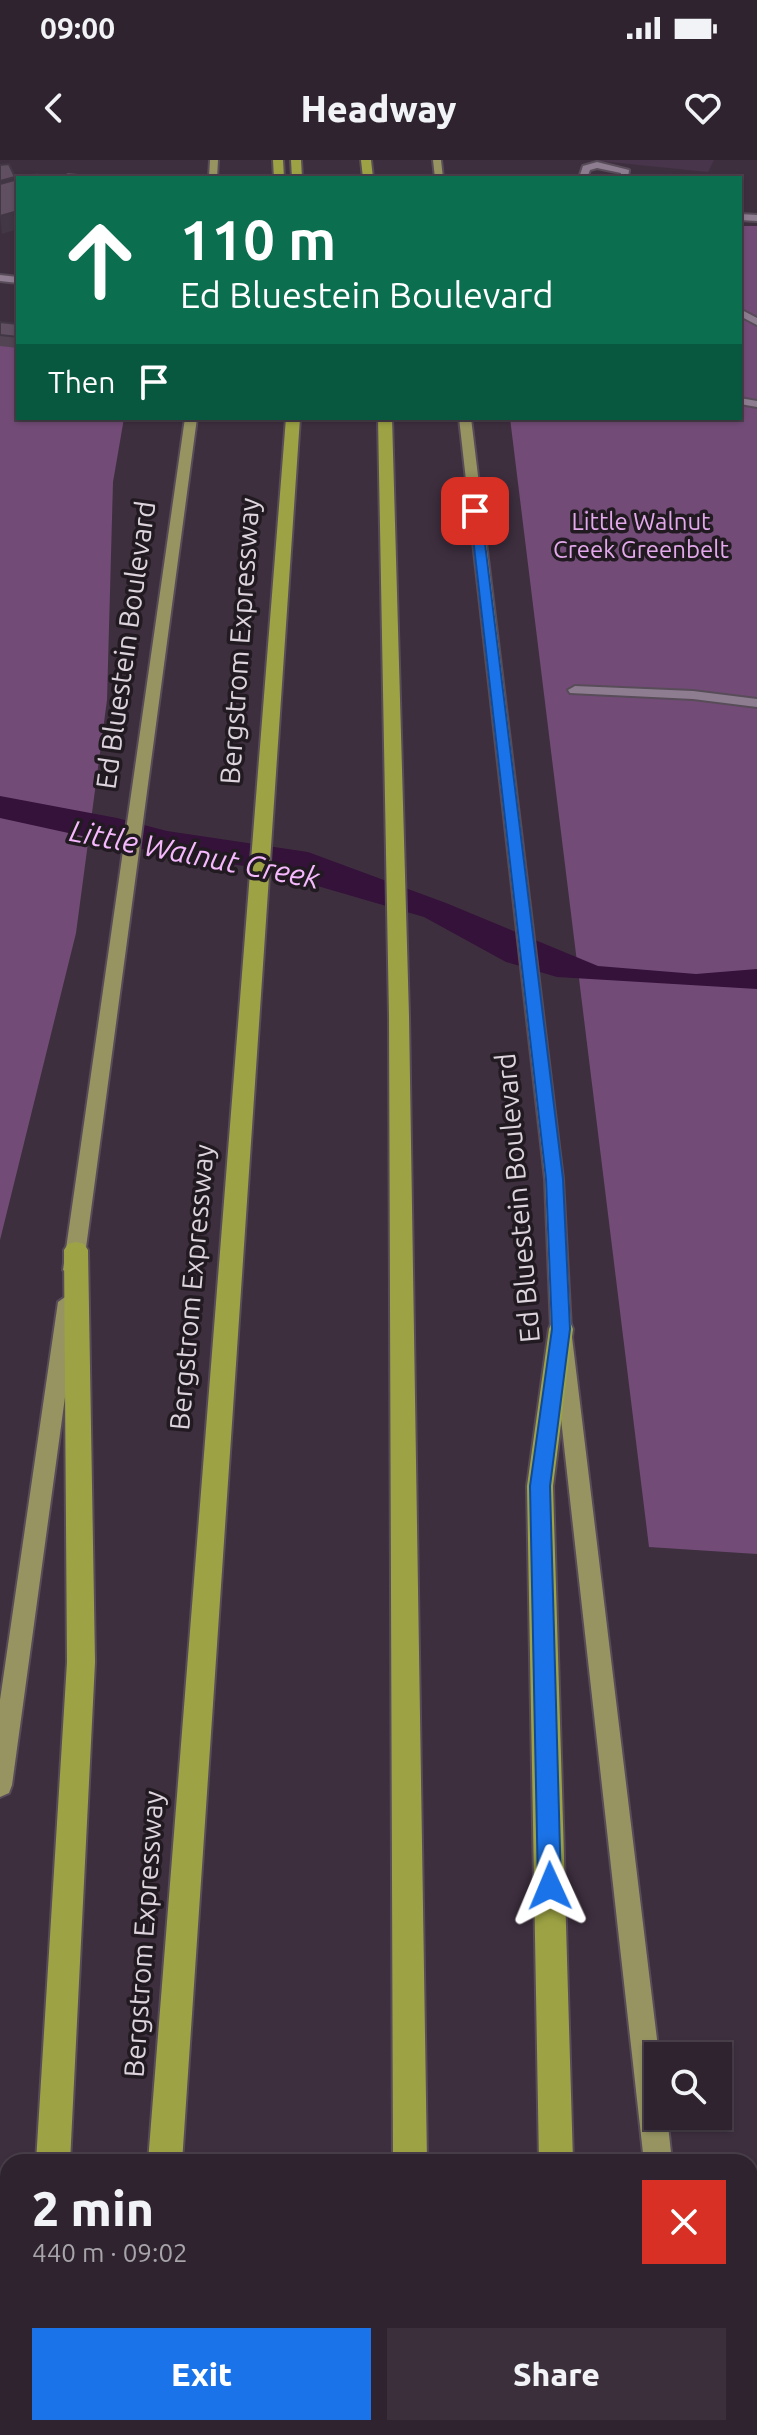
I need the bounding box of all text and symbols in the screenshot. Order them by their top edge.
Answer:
text: 09:00 [40,11,115,45]
icon: back [32,86,76,130]
icon: heart [681,86,725,130]
text: Headway [300,88,457,129]
icon: ahead [48,208,152,312]
text: 110 m [180,208,336,271]
text: Ed Bluestein Boulevard [180,274,554,315]
icon: arrive [132,360,176,404]
text: Then [48,365,116,399]
pin [441,477,509,545]
icon: arrive [453,489,497,533]
street label: Bergstrom Expressway [214,497,264,785]
street label: Ed Bluestein Boulevard [89,499,161,791]
park label: Little Walnut Creek Greenbelt [553,508,730,563]
water label: Little Walnut Creek [67,813,324,895]
street label: Ed Bluestein Boulevard [489,1052,545,1344]
street label: Bergstrom Expressway [163,1143,219,1431]
street label: Bergstrom Expressway [118,1790,168,2078]
position arrow [508,1844,592,1928]
map controls [644,2042,732,2130]
button: search [644,2042,732,2130]
button: close [642,2180,726,2264]
text: 2 min [32,2181,154,2235]
text: 440 m · 09:02 [32,2238,188,2267]
button: Exit [32,2328,371,2420]
button: Share [387,2328,726,2420]

